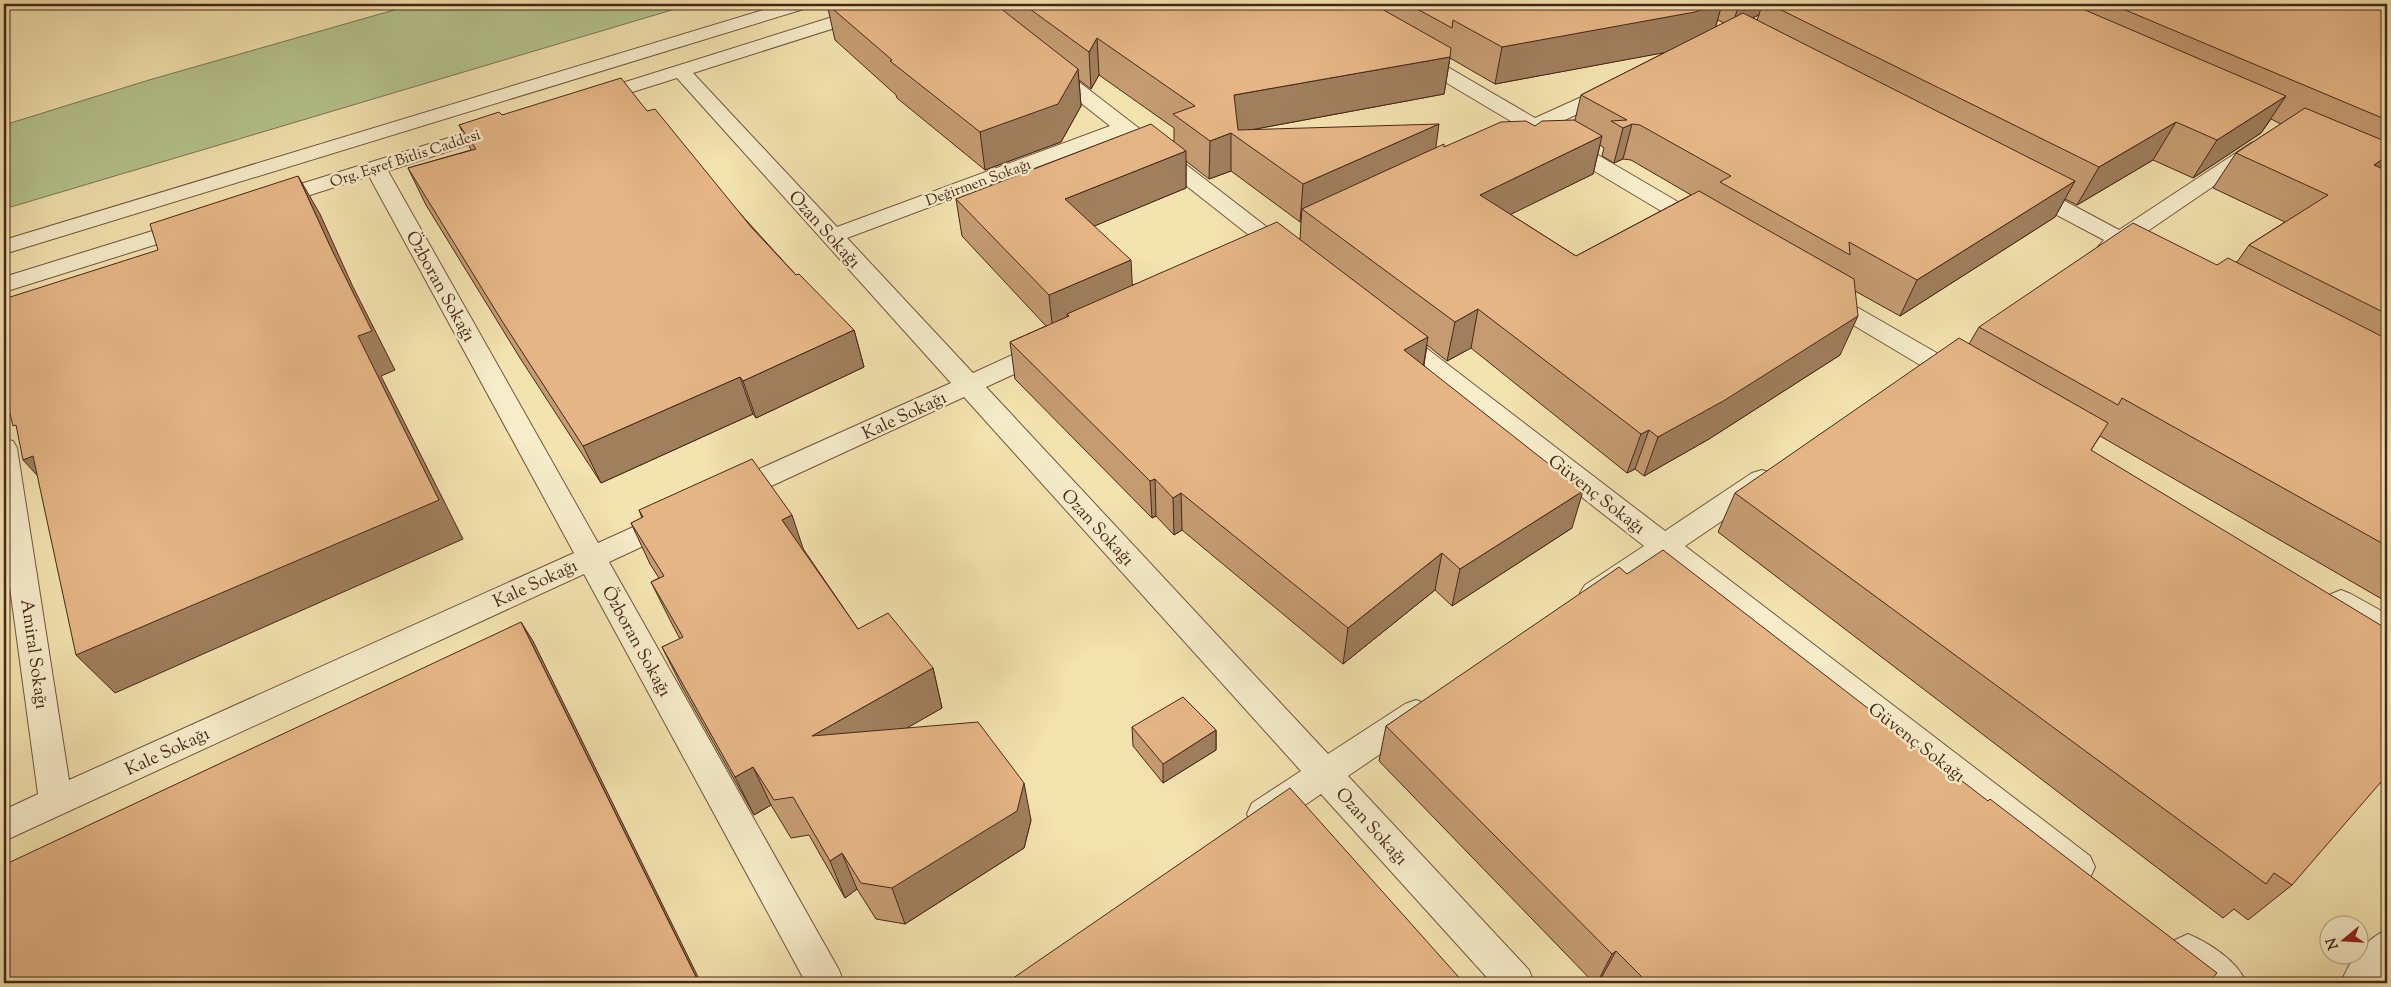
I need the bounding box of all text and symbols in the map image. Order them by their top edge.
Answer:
street label: Org. Eşref Bitlis Caddesi [327,125,484,194]
street label: Değirmen Sokağı [923,155,1034,212]
street label: Ozan Sokağı [781,186,866,275]
street label: Özboran Sokağı [398,227,481,347]
street label: Kale Sokağı [858,386,951,448]
street label: Güvenç Sokağı [1542,449,1650,542]
street label: Ozan Sokağı [1054,484,1139,573]
street label: Kale Sokağı [489,554,582,616]
street label: Özboran Sokağı [594,582,677,702]
street label: Amiral Sokağı [12,598,54,711]
street label: Güvenç Sokağı [1862,697,1970,790]
street label: Kale Sokağı [121,722,214,784]
street label: Ozan Sokağı [1328,783,1413,872]
north arrow [2318,914,2368,964]
text: N [2322,935,2345,952]

